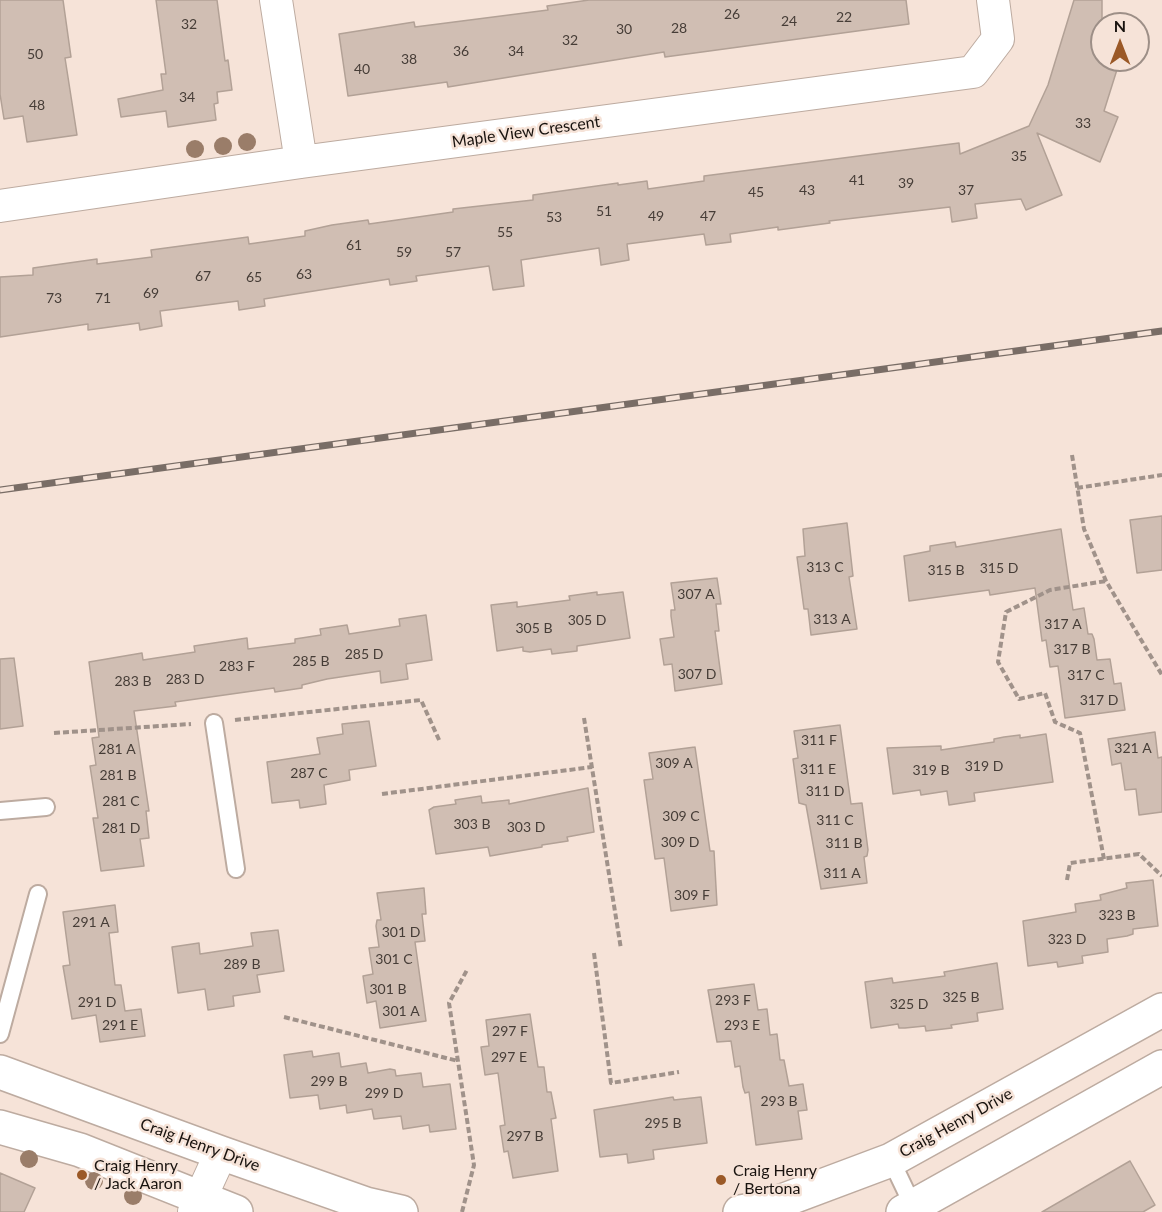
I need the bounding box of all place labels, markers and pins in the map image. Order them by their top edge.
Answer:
place label: Craig Henry / Jack Aaron [94,1156,182,1194]
place label: Craig Henry / Bertona [733,1161,817,1199]
marker: Craig Henry / Jack Aaron [75,1168,89,1182]
marker: Craig Henry / Bertona [714,1173,728,1187]

